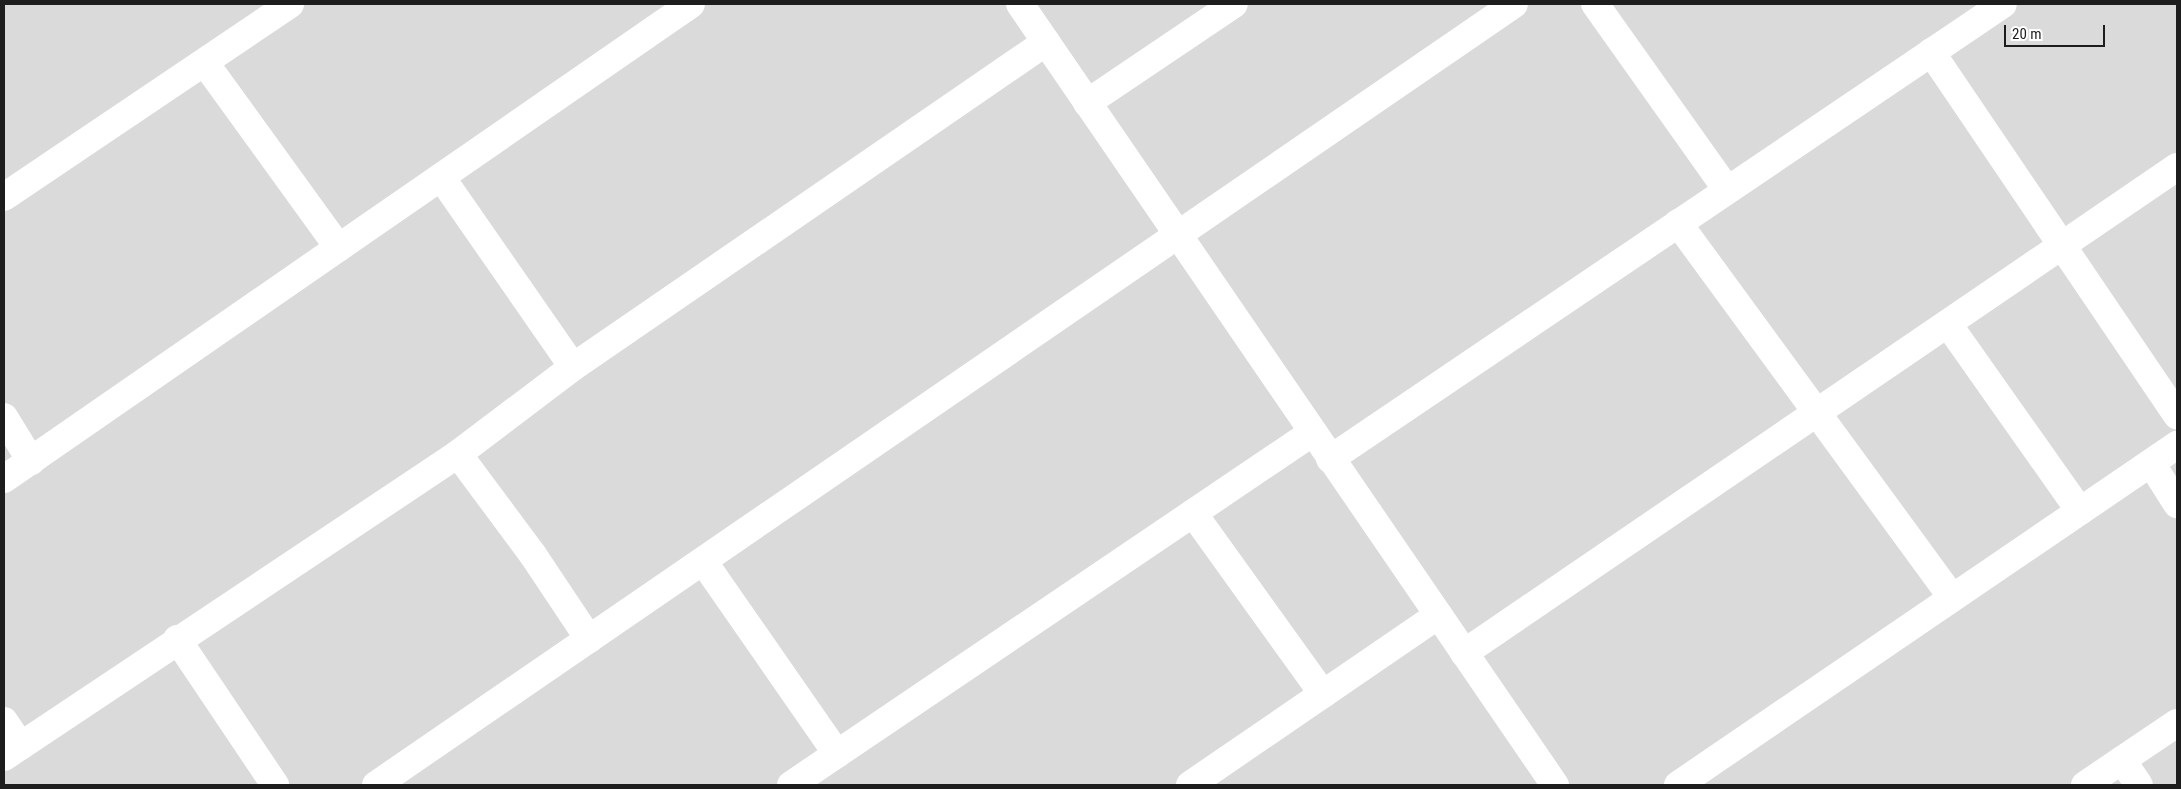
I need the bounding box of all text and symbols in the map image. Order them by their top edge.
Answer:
scale bar [2006,15,2107,47]
text: 20 m [2012,25,2042,43]

